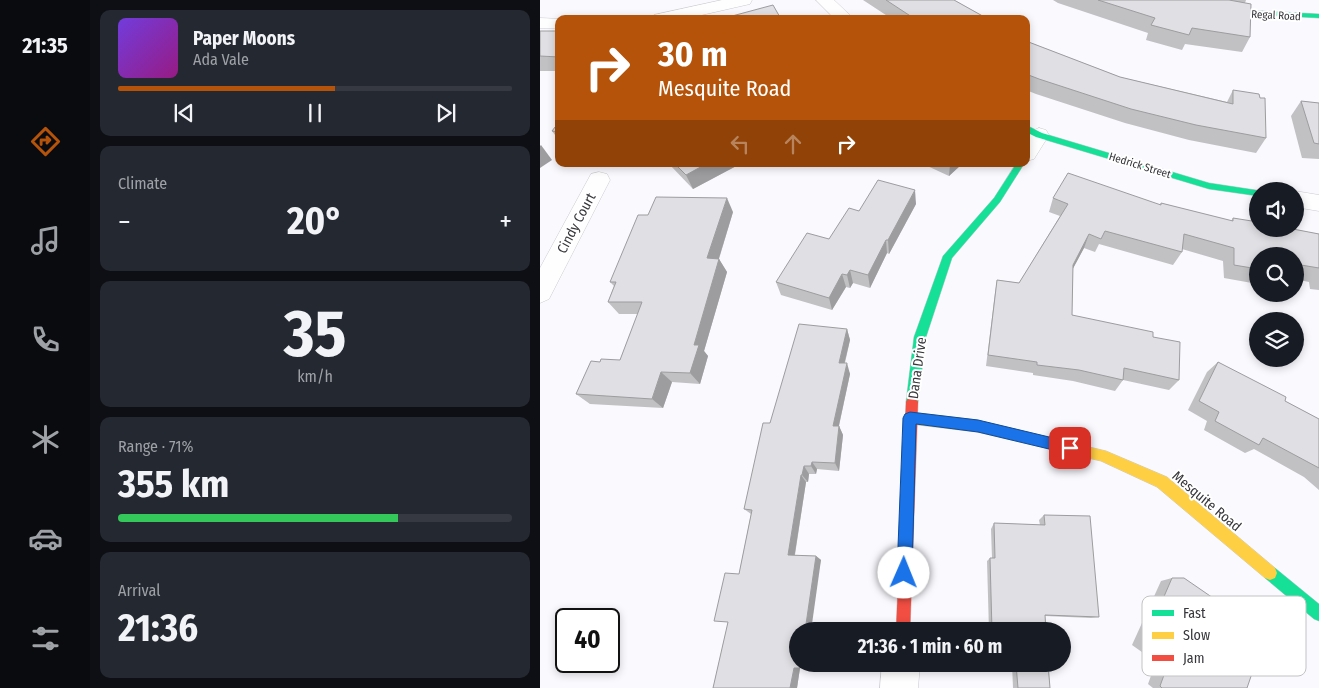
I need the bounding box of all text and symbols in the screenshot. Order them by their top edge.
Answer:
street label: Regal Road [1251,8,1301,23]
text: Paper Moons [193,27,295,50]
text: 21:35 [22,32,68,59]
text: 30 m [658,33,728,75]
icon: right [575,35,640,100]
text: Ada Vale [193,50,249,69]
text: Mesquite Road [658,75,791,102]
icon: previous [170,99,198,127]
icon: pause [301,99,329,127]
icon: next [432,99,460,127]
icon: directions [28,124,63,159]
icon: left [726,130,754,158]
icon: ahead [779,130,807,158]
icon: right [832,130,860,158]
street label: Hedrick Street [1107,150,1173,181]
text: Climate [118,174,167,193]
map controls [1249,182,1304,367]
button: sound [1249,182,1304,237]
street label: Cindy Court [553,190,600,256]
text: 20° [287,198,343,244]
text: − [118,205,131,238]
text: + [499,205,512,238]
icon: music [28,223,63,258]
button: search [1249,247,1304,302]
text: 35 [284,295,346,373]
button: layers [1249,312,1304,367]
icon: phone [28,322,63,357]
street label: Dana Drive [905,336,930,400]
text: km/h [297,367,333,386]
icon: climate [28,422,63,457]
pin [1049,427,1091,469]
icon: arrive [1056,434,1084,462]
text: Range · 71% [118,437,193,456]
text: 355 km [118,461,229,507]
street label: Mesquite Road [1169,468,1245,535]
icon: car [28,521,63,556]
position arrow [877,546,929,598]
text: Arrival [118,581,160,600]
legend [1142,596,1306,676]
text: 21:36 [118,605,198,651]
text: Fast [1183,605,1206,622]
speed limit sign: 40 [555,608,620,673]
icon: filters [28,621,63,656]
text: Slow [1183,627,1210,644]
text: 21:36 · 1 min · 60 m [858,635,1002,658]
text: Jam [1183,650,1204,667]

